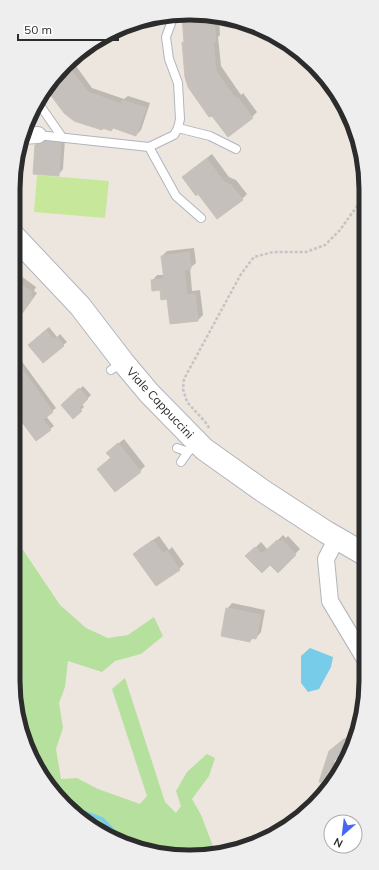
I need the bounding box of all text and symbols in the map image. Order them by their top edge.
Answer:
scale bar [18,16,118,42]
text: 50 m [24,22,52,37]
street label: Viale Cappuccini [124,364,197,442]
north arrow [323,814,363,854]
text: N [331,835,345,851]

